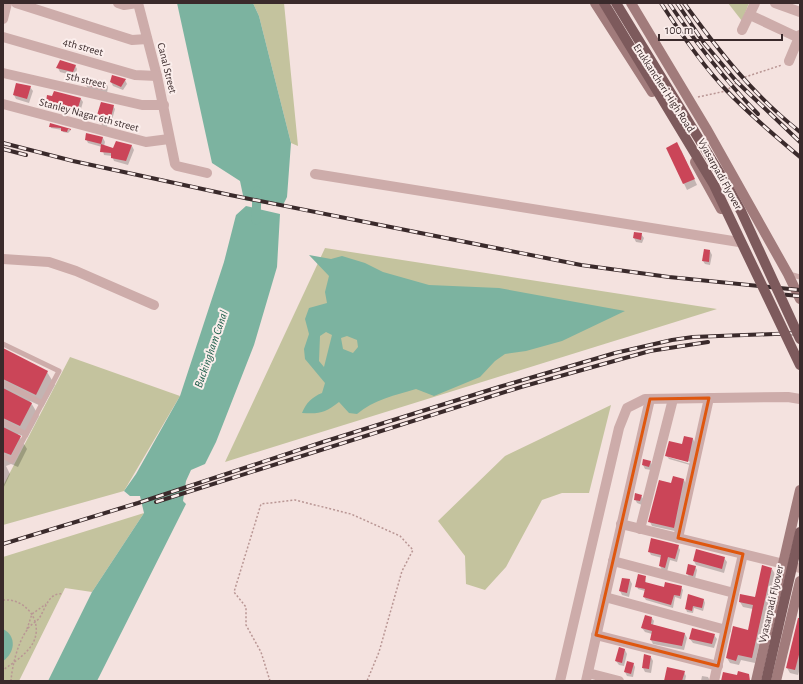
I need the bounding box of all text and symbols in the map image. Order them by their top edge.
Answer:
scale bar [659,16,782,42]
text: 100 m [665,24,693,36]
street label: 4th street [62,36,105,58]
street label: Canal Street [155,41,179,95]
street label: Erukkancheri High Road [631,42,697,134]
street label: 5th street [65,70,107,90]
street label: Stanley Nagar 6th street [38,96,140,134]
street label: Vyasarpadi Flyover [696,137,744,212]
water label: Buckingham Canal [192,309,230,389]
street label: Vyasarpadi Flyover [757,564,785,644]

